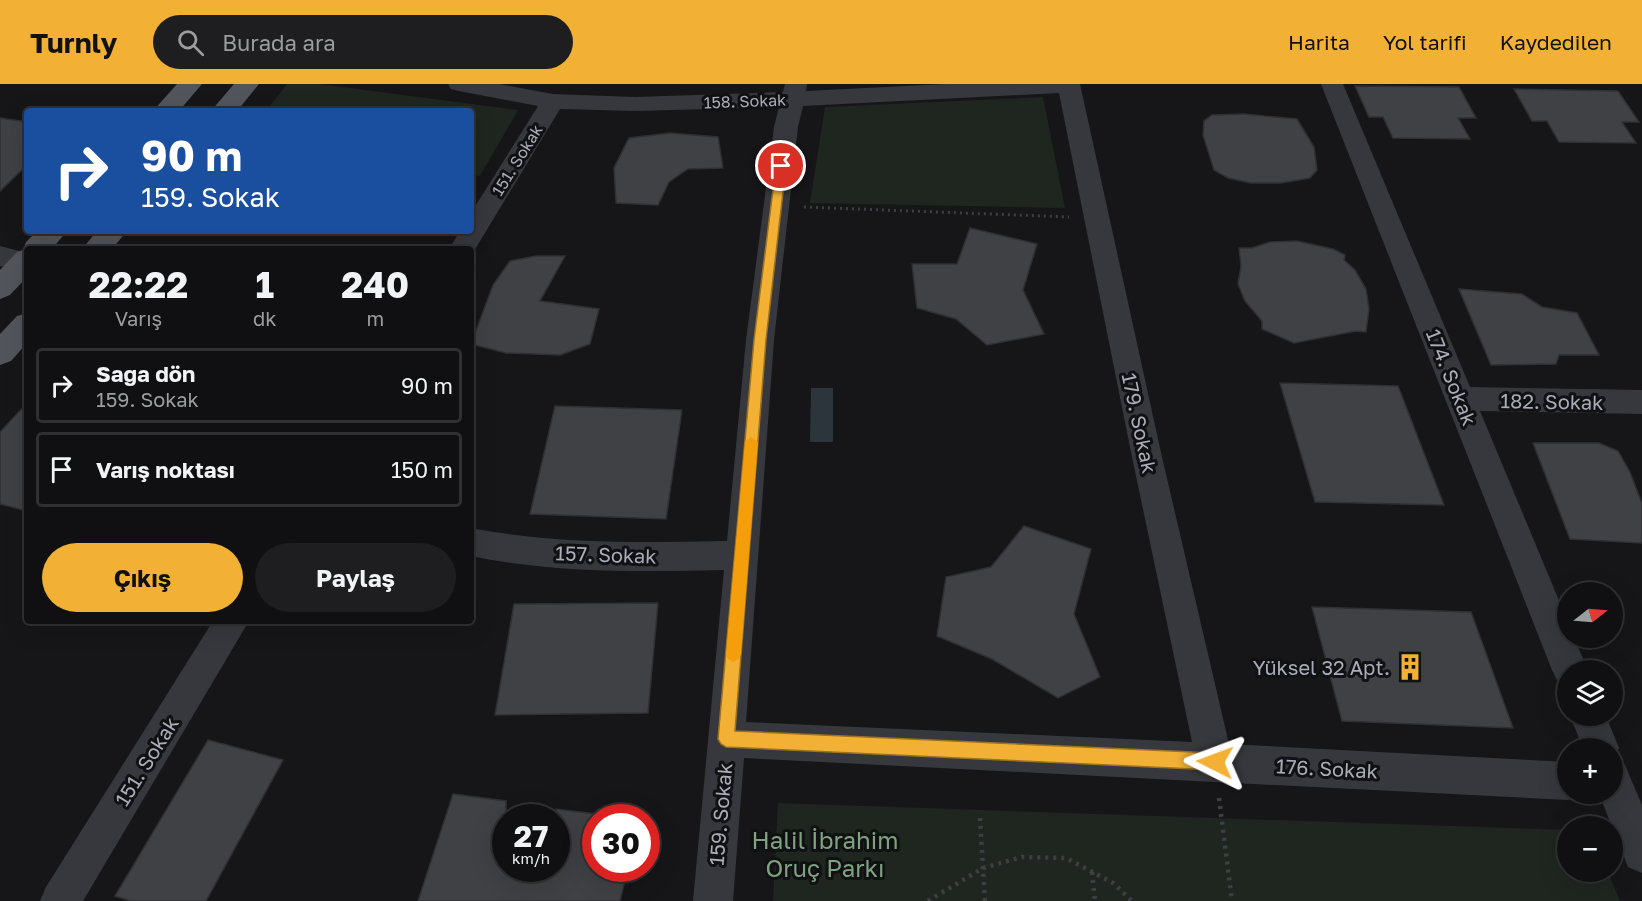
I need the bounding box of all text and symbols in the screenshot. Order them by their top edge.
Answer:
search box [153,15,573,69]
text: Turnly [30,26,117,59]
icon: search [174,26,207,59]
text: Burada ara [222,29,336,56]
text: Harita [1288,29,1350,55]
text: Yol tarifi [1383,29,1467,55]
text: Kaydedilen [1500,29,1612,55]
street label: 158. Sokak [703,90,787,112]
street label: 151. Sokak [487,121,547,199]
text: 90 m [141,130,242,180]
icon: right [42,132,120,210]
pin [755,140,806,191]
icon: arrive [764,149,797,182]
text: 159. Sokak [141,181,280,213]
text: 22:22 [89,263,188,306]
text: 1 [255,263,274,306]
text: 240 [341,263,409,306]
text: Varış [115,306,162,330]
text: dk [253,306,277,330]
text: m [366,306,384,330]
street label: 174. Sokak [1422,325,1482,429]
text: Sağa dön [96,360,195,387]
icon: right [45,369,78,402]
street label: 179. Sokak [1118,371,1162,475]
text: 90 m [401,372,453,399]
text: 159. Sokak [96,387,199,411]
street label: 182. Sokak [1500,388,1604,414]
icon: arrive [45,453,78,486]
text: Varış noktası [96,456,235,483]
text: 150 m [391,456,453,483]
street label: 157. Sokak [555,540,657,568]
button: Çıkış [42,543,243,612]
button: Paylaş [255,543,456,612]
north arrow [1557,582,1623,648]
map controls [1557,582,1623,882]
building icon: Yüksel 32 Apt. [1395,652,1425,682]
place label: Yüksel 32 Apt. [1253,655,1390,679]
button: layers [1557,660,1623,726]
street label: 151. Sokak [109,712,183,810]
position arrow [1183,730,1247,794]
button: + [1557,738,1623,804]
street label: 176. Sokak [1275,753,1379,783]
street label: 159. Sokak [704,762,736,866]
speed limit sign: 30 [582,804,660,882]
button: − [1557,816,1623,882]
text: 27 [514,818,548,854]
park label: Halil İbrahim Oruç Parkı [752,825,899,882]
text: km/h [512,849,550,867]

